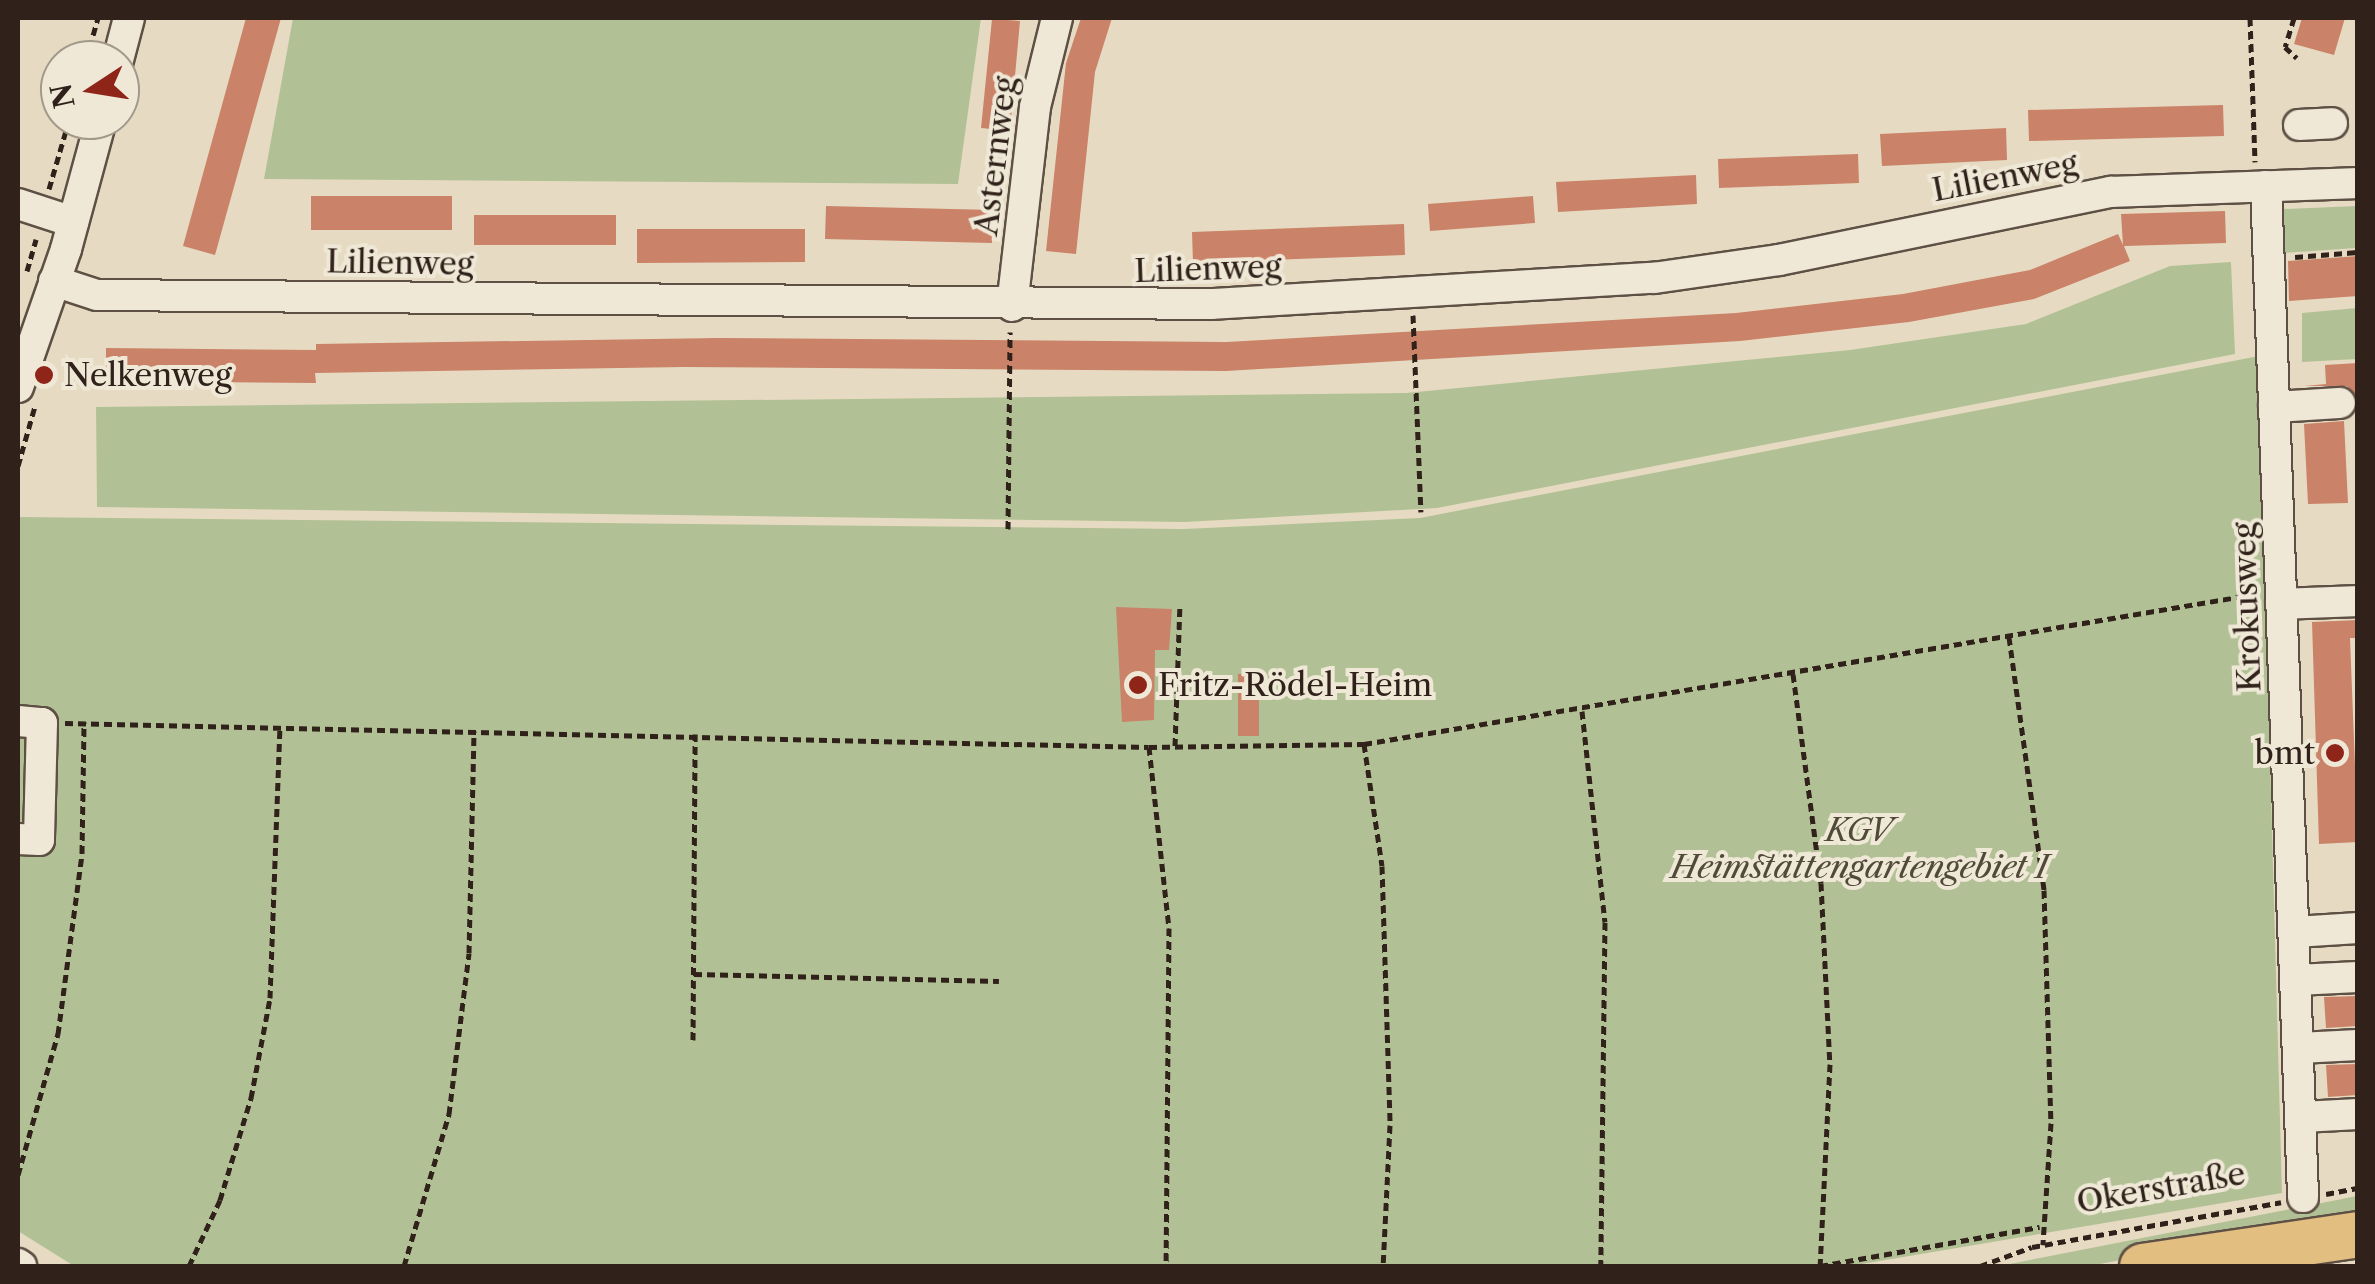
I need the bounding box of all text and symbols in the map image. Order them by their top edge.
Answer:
north arrow [40,40,140,140]
street label: Asternweg [967,74,1025,238]
text: N [43,80,82,111]
street label: Lilienweg [1929,144,2081,210]
street label: Lilienweg [326,243,474,283]
street label: Lilienweg [1134,247,1282,291]
place label: Nelkenweg [64,356,232,394]
marker: Nelkenweg [33,364,55,386]
street label: Krokusweg [2225,521,2269,693]
place label: Fritz-Rödel-Heim [1158,666,1432,704]
marker: Fritz-Rödel-Heim [1127,674,1149,696]
place label: bmt [2255,734,2315,772]
marker: bmt [2324,742,2346,764]
park label: KGV Heimstättengartengebiet I [1671,812,2047,887]
street label: Okerstraße [2074,1154,2248,1222]

